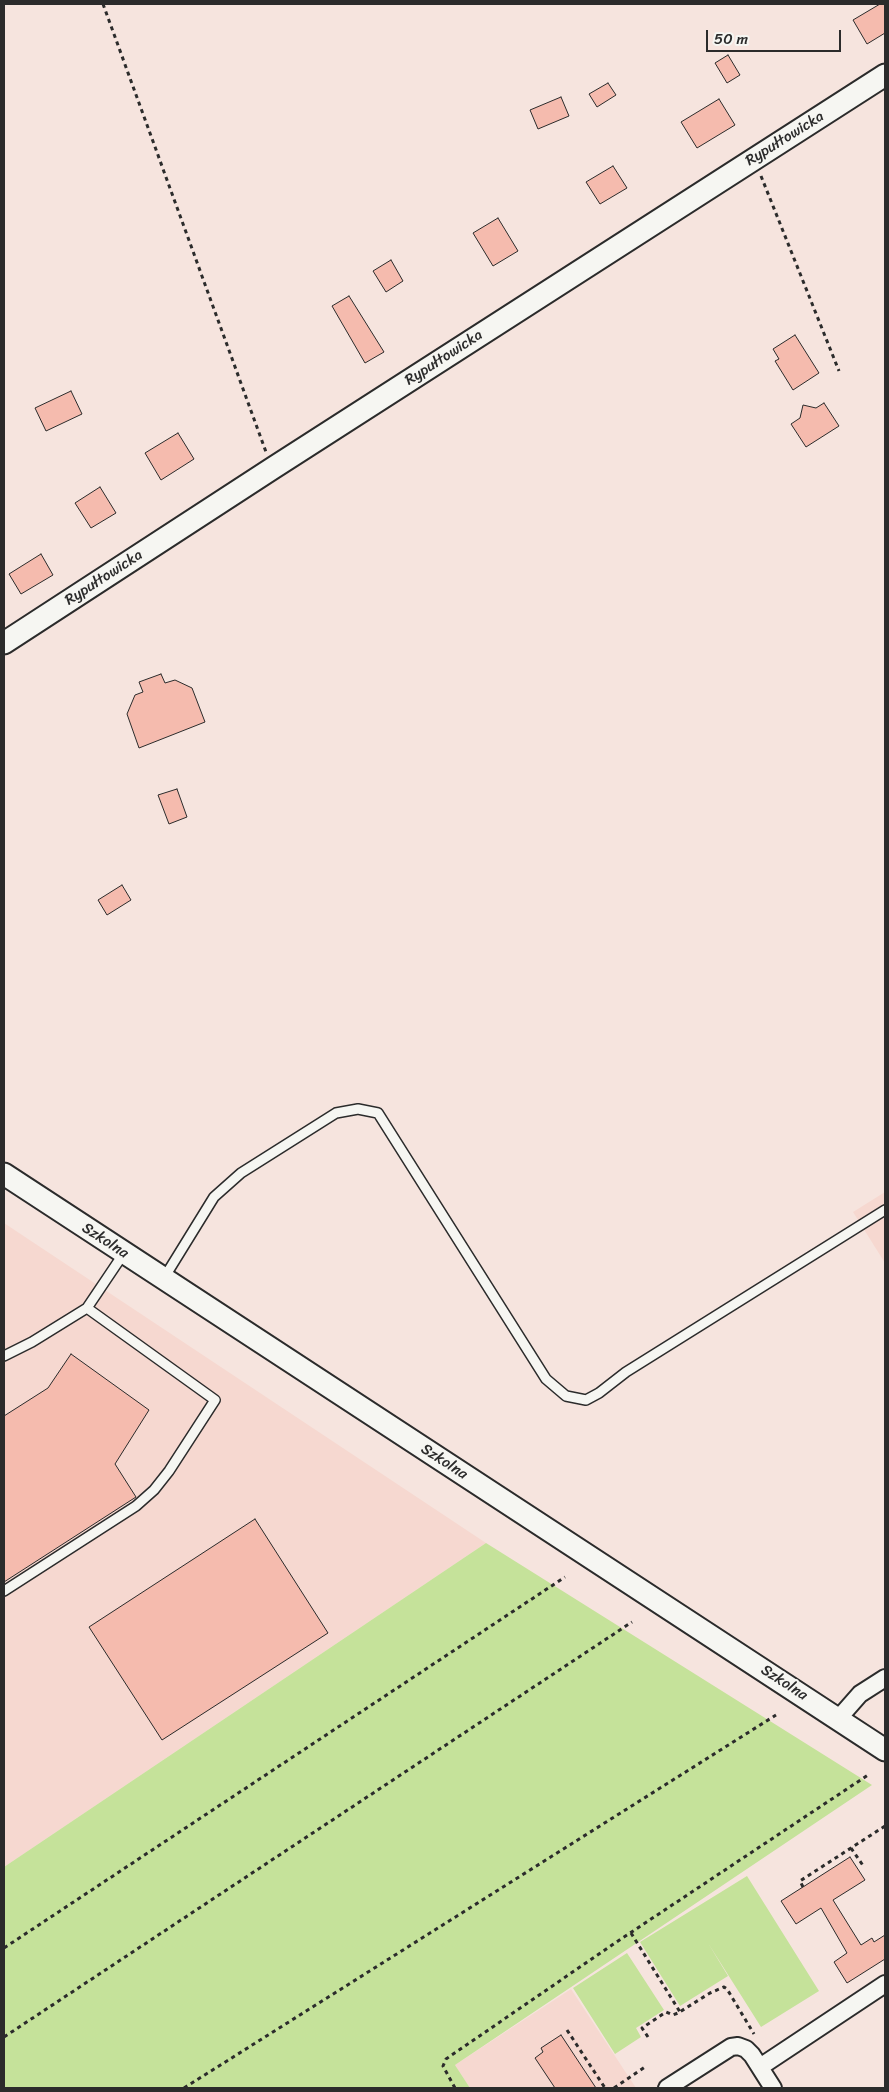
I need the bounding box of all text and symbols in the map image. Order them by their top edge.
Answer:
scale bar [709,20,844,52]
text: 50 m [714,26,748,52]
street label: Rypułtowicka [743,108,827,170]
street label: Rypułtowicka [402,326,486,390]
street label: Rypułtowicka [62,546,146,610]
street label: Szkolna [78,1219,132,1263]
street label: Szkolna [417,1440,471,1484]
street label: Szkolna [757,1661,811,1705]

